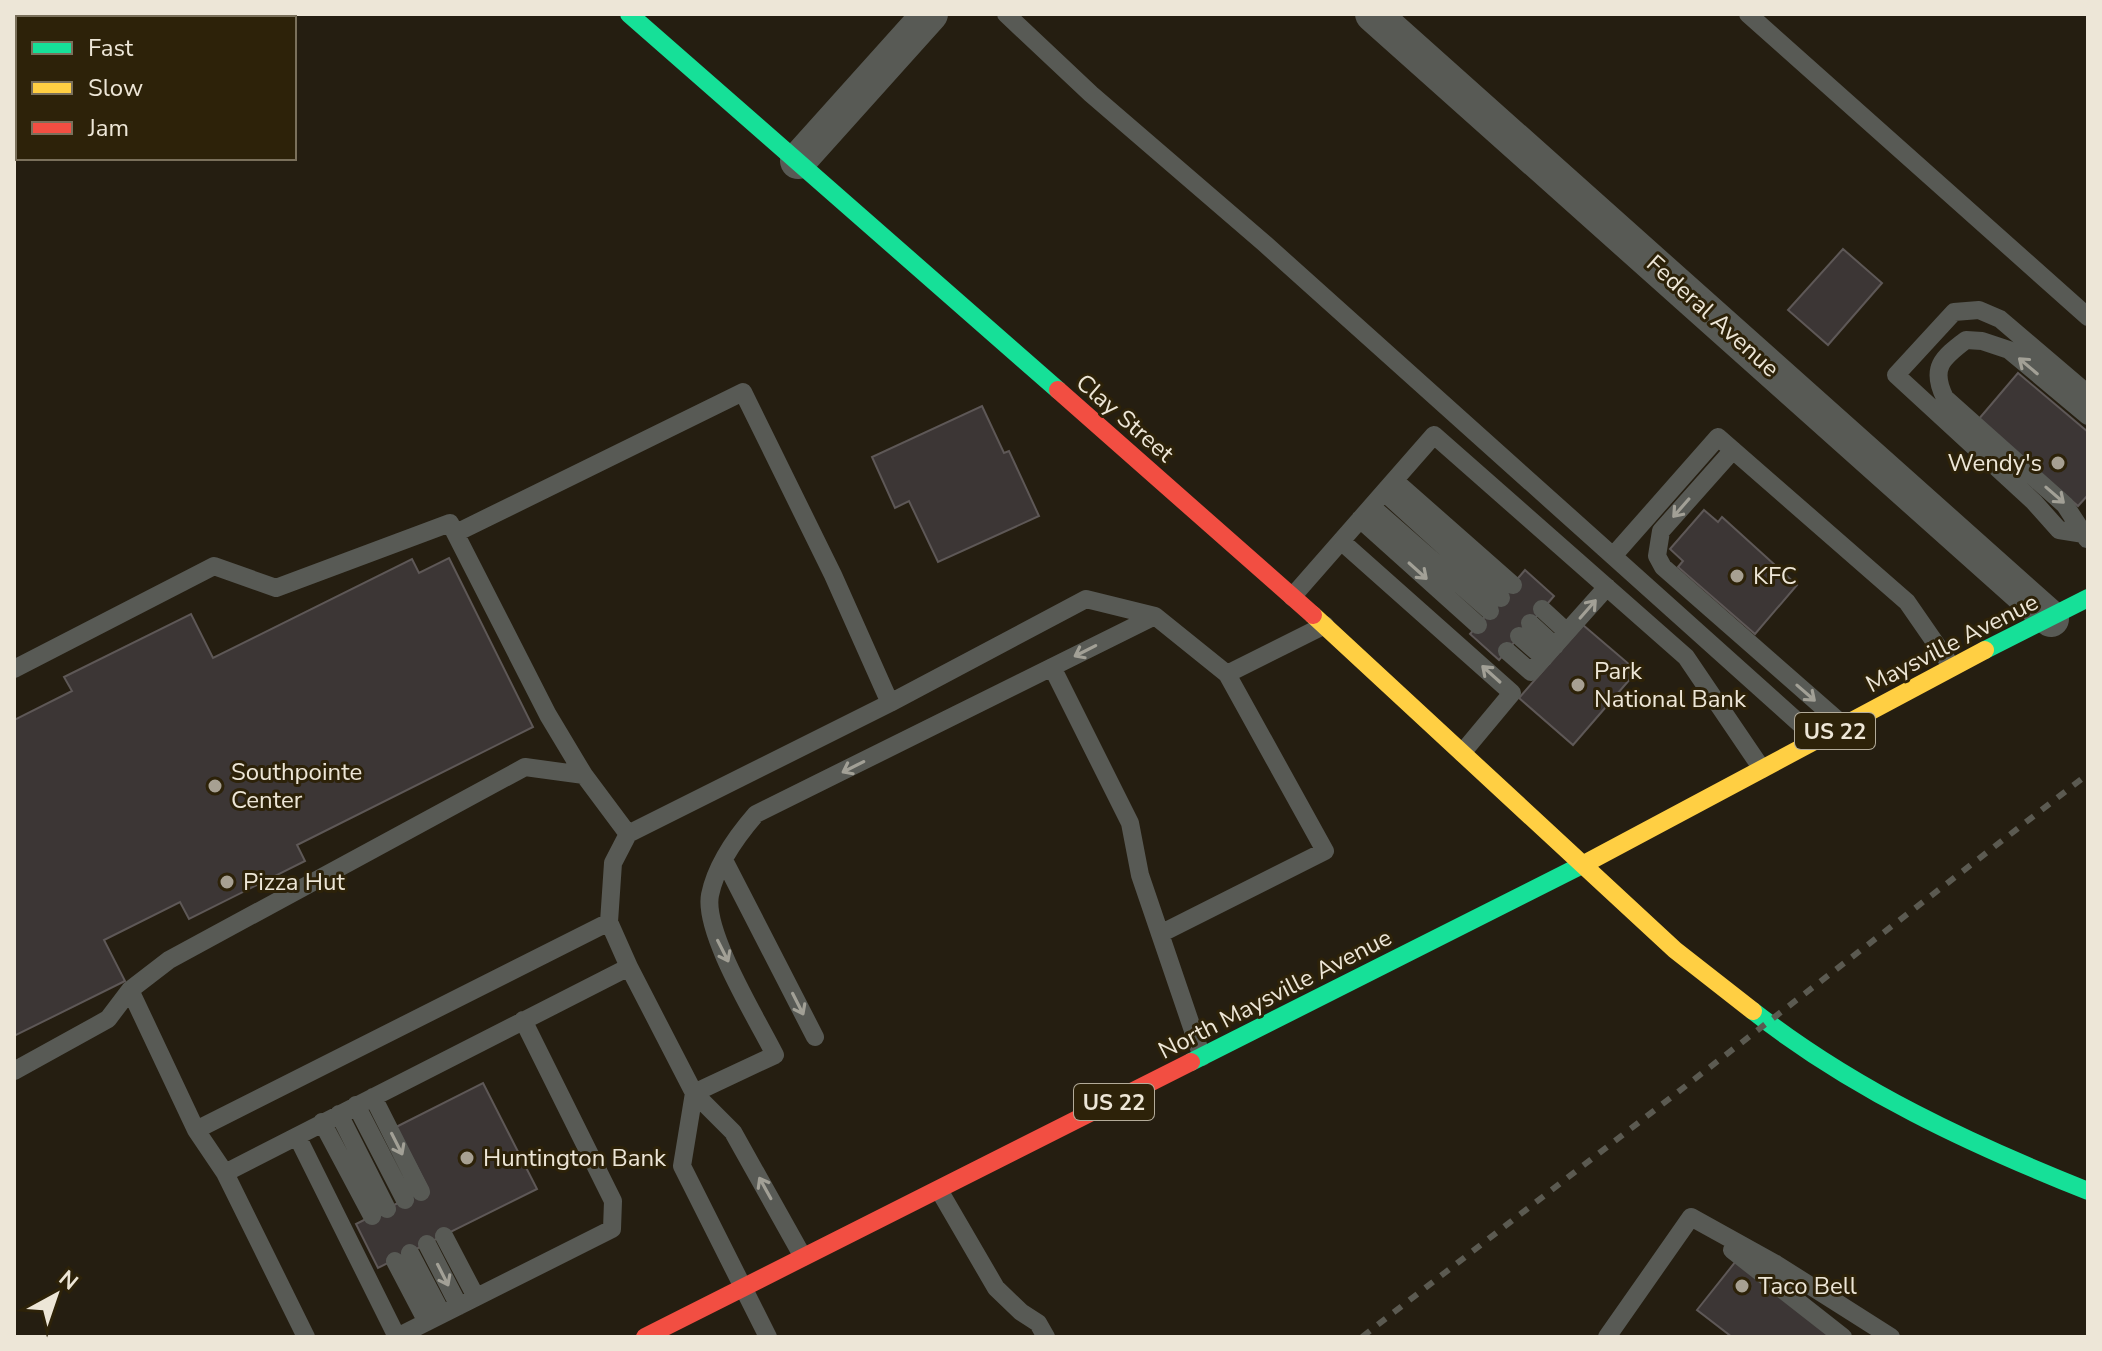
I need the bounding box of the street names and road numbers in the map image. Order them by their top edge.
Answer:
street label: Federal Avenue [1640,248,1786,384]
street label: Clay Street [1069,367,1181,470]
street label: Maysville Avenue [1860,586,2044,700]
road number: US 22 [1795,713,1875,749]
street label: North Maysville Avenue [1153,921,1397,1067]
road number: US 22 [1074,1084,1154,1120]

